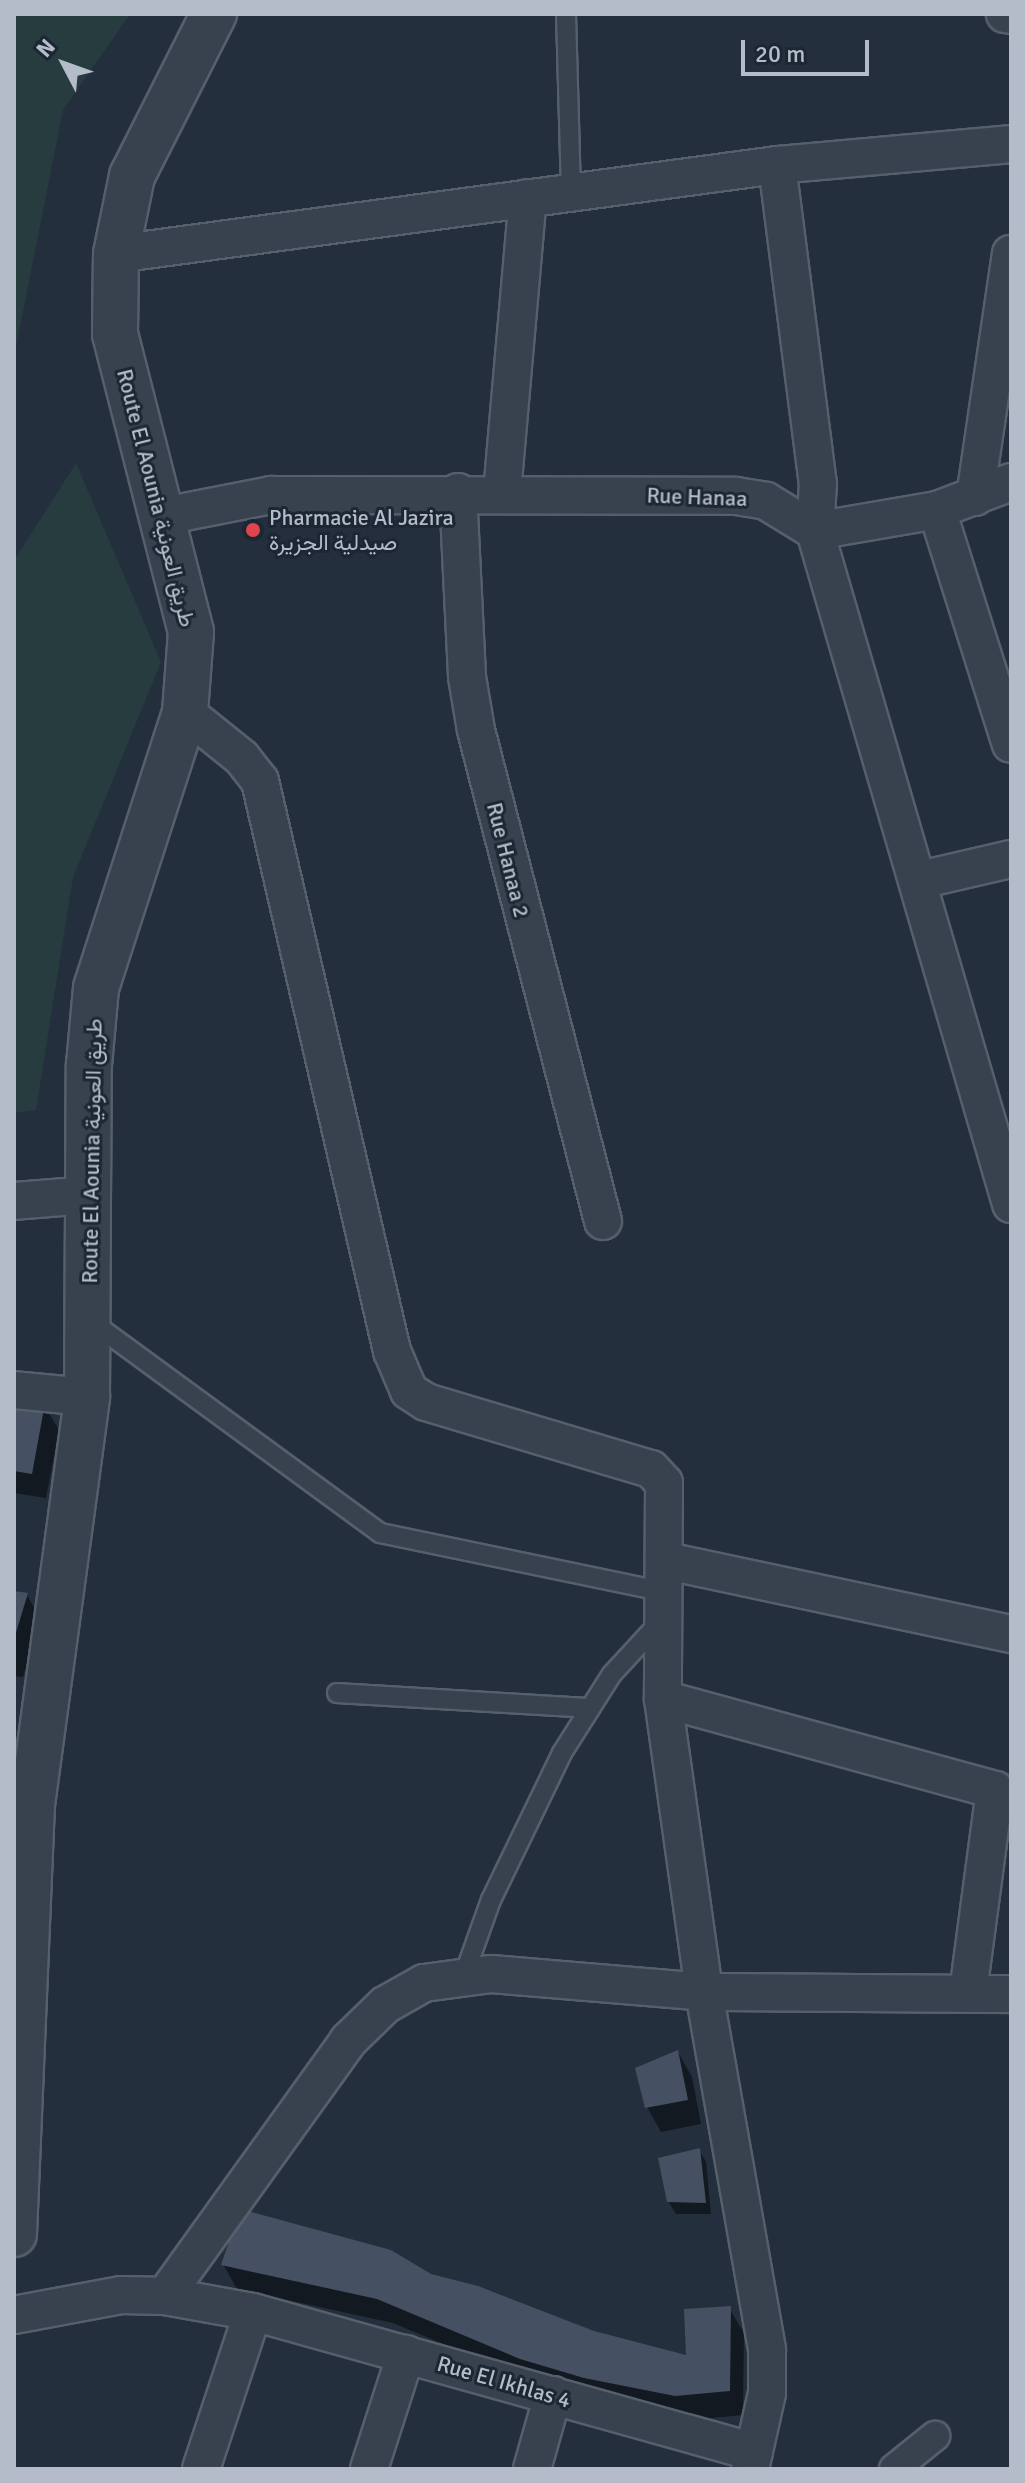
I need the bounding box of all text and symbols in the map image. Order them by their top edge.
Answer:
north arrow [24,24,104,104]
scale bar [745,24,873,74]
text: N [30,33,61,63]
text: 20 m [755,39,805,69]
street label: Route El Aounia طريق العونية [111,366,201,630]
street label: Rue Hanaa [646,482,748,512]
place label: Pharmacie Al Jazira صيدلية الجزيرة [269,504,454,556]
marker: Pharmacie Al Jazira صيدلية الجزيرة [244,521,262,539]
street label: Rue Hanaa 2 [481,800,535,920]
street label: Route El Aounia طريق العونية [76,1018,108,1284]
street label: Rue El Ikhlas 4 [434,2350,574,2414]

